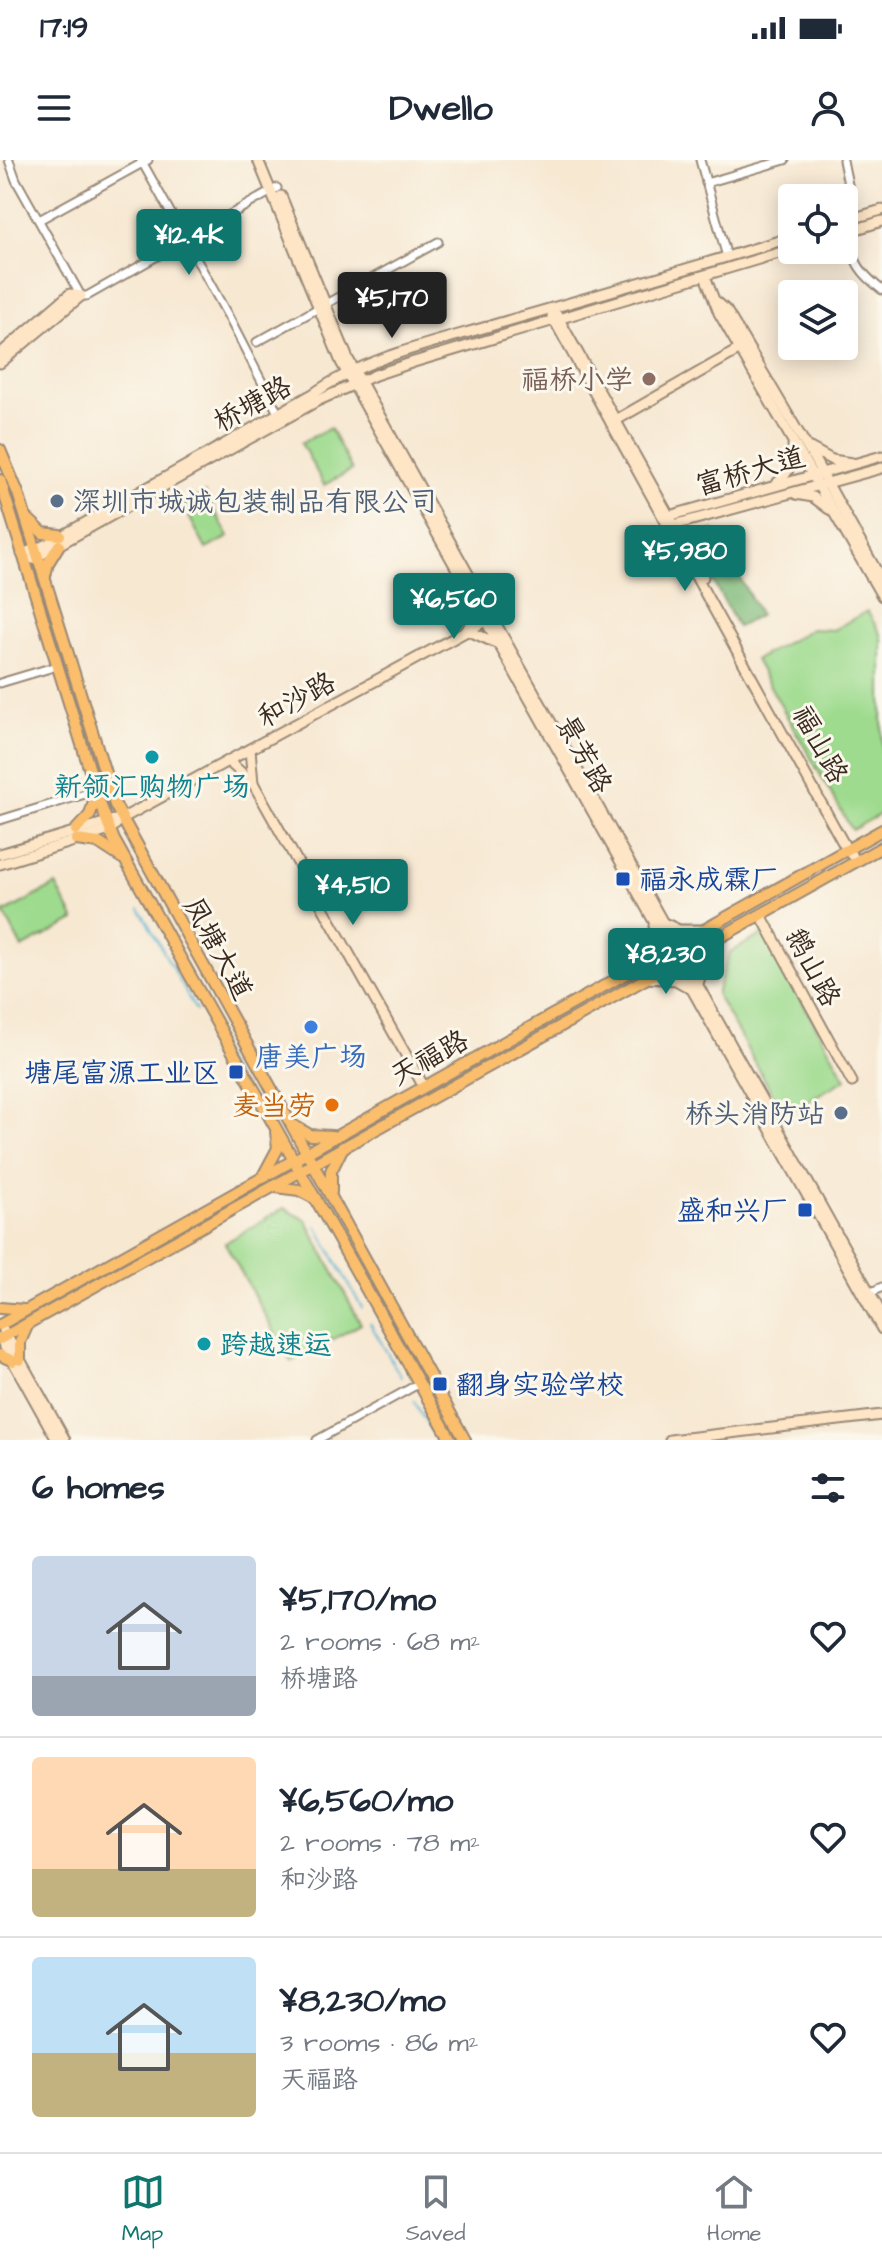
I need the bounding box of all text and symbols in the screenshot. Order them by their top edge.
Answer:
text: 17:19 [40,7,88,49]
text: Dwello [389,83,493,134]
icon: menu [32,86,76,130]
icon: person [806,86,850,130]
map controls [778,184,858,360]
button: locate [778,184,858,264]
pin: ¥12.4K [124,209,254,277]
text: ¥12.4K [154,217,224,253]
pin: ¥5,170 [327,272,457,340]
text: ¥5,170 [356,280,428,316]
button: layers [778,280,858,360]
place label: 福桥小学 [521,361,633,400]
street label: 桥塘路 [207,367,299,442]
marker: 福桥小学 [640,370,658,388]
street label: 富桥大道 [691,437,810,506]
place label: 深圳市城诚包装制品有限公司 [73,483,437,522]
marker: 深圳市城诚包装制品有限公司 [48,492,66,510]
pin: ¥5,980 [620,525,750,593]
text: ¥5,980 [643,533,727,569]
pin: ¥6,560 [389,573,519,641]
text: ¥6,560 [411,581,497,617]
street label: 和沙路 [251,663,343,738]
street label: 福山路 [782,699,857,791]
street label: 景芳路 [546,709,621,801]
marker: 新领汇购物广场 [143,748,161,766]
place label: 新领汇购物广场 [54,768,250,807]
pin: ¥4,510 [288,859,418,927]
place label: 福永成霖厂 [639,861,779,900]
text: ¥4,510 [316,867,390,903]
marker: 福永成霖厂 [614,870,632,888]
street label: 凤塘大道 [173,890,262,1007]
street label: 鹅山路 [776,921,850,1014]
pin: ¥8,230 [601,928,731,996]
text: ¥8,230 [626,936,706,972]
marker: 唐美广场 [302,1018,320,1036]
street label: 天福路 [384,1021,476,1096]
place label: 唐美广场 [255,1038,367,1077]
place label: 塘尾富源工业区 [24,1054,220,1093]
marker: 塘尾富源工业区 [227,1063,245,1081]
place label: 麦当劳 [232,1087,316,1126]
place label: 桥头消防站 [685,1095,825,1134]
marker: 麦当劳 [323,1096,341,1114]
marker: 桥头消防站 [832,1104,850,1122]
place label: 盛和兴厂 [677,1192,789,1231]
marker: 盛和兴厂 [796,1201,814,1219]
place label: 跨越速运 [220,1326,332,1365]
marker: 跨越速运 [195,1335,213,1353]
place label: 翻身实验学校 [456,1366,624,1405]
marker: 翻身实验学校 [431,1375,449,1393]
text: 6 homes [32,1464,165,1512]
icon: filters [806,1466,850,1510]
text: ¥5,170/mo [280,1576,436,1624]
icon: home [96,1588,192,1684]
icon: heart [806,1614,850,1658]
text: 2 rooms · 68 m² [280,1624,480,1660]
text: 桥塘路 [280,1661,358,1697]
text: ¥6,560/mo [280,1777,453,1825]
icon: home [96,1789,192,1885]
icon: heart [806,1815,850,1859]
text: 2 rooms · 78 m² [280,1825,480,1861]
text: 和沙路 [280,1862,358,1898]
text: ¥8,230/mo [280,1977,446,2025]
icon: home [96,1989,192,2085]
icon: heart [806,2015,850,2059]
text: 3 rooms · 86 m² [280,2025,479,2061]
text: 天福路 [280,2062,358,2098]
tab: Map [121,2170,165,2249]
tab: Saved [406,2170,466,2249]
tab: Home [707,2170,761,2249]

